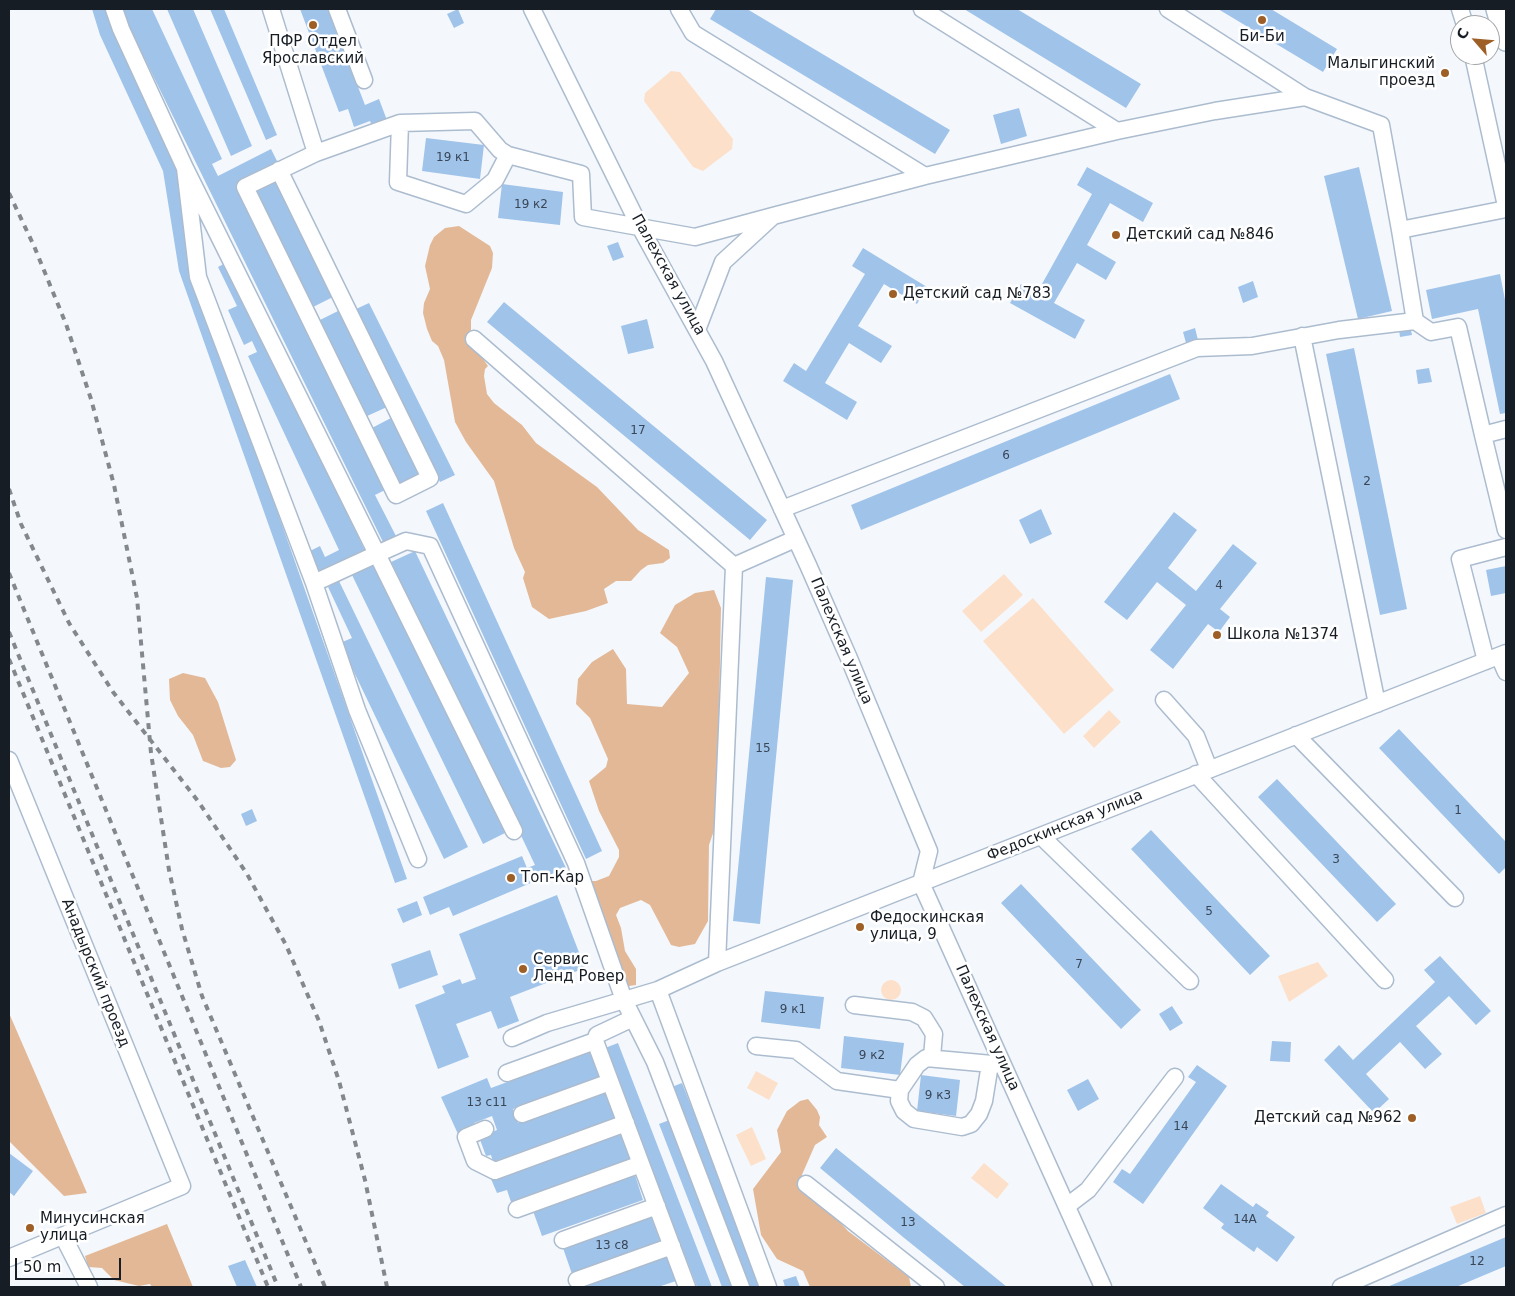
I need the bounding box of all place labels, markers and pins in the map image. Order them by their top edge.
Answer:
marker: Би-Би [1256,14,1268,26]
marker: ПФР Отдел Ярославский [307,19,319,31]
place label: Би-Би [1239,28,1285,46]
place label: ПФР Отдел Ярославский [262,33,364,68]
place label: Малыгинский проезд [1327,55,1435,90]
marker: Малыгинский проезд [1439,67,1451,79]
place label: Детский сад №846 [1126,226,1274,244]
marker: Детский сад №846 [1110,229,1122,241]
place label: Детский сад №783 [903,285,1051,303]
marker: Детский сад №783 [887,288,899,300]
place label: Школа №1374 [1227,626,1339,644]
marker: Школа №1374 [1211,629,1223,641]
place label: Топ-Кар [521,869,584,887]
marker: Топ-Кар [505,872,517,884]
place label: Федоскинская улица, 9 [870,909,984,944]
marker: Федоскинская улица, 9 [854,921,866,933]
place label: Сервис Ленд Ровер [533,951,624,986]
marker: Сервис Ленд Ровер [517,963,529,975]
place label: Детский сад №962 [1254,1109,1402,1127]
marker: Детский сад №962 [1406,1112,1418,1124]
place label: Минусинская улица [40,1210,145,1245]
marker: Минусинская улица [24,1222,36,1234]

